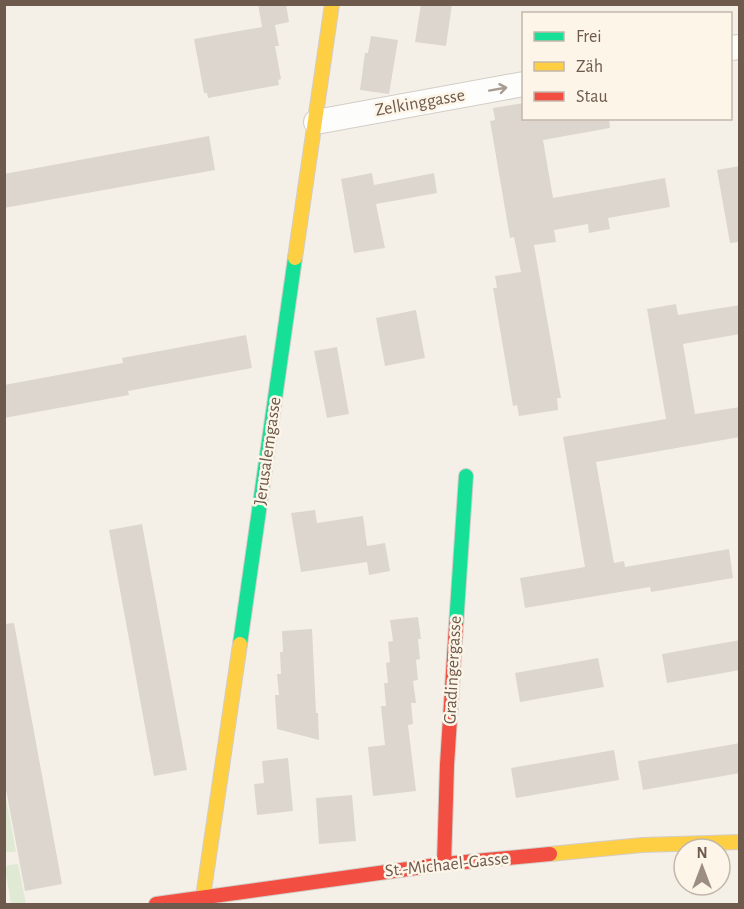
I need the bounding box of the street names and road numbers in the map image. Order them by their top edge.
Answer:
street label: Zelkinggasse [374,86,466,120]
street label: Jerusalemgasse [251,396,285,506]
street label: Gradingergasse [441,615,465,725]
street label: St.-Michael-Gasse [384,850,510,880]

